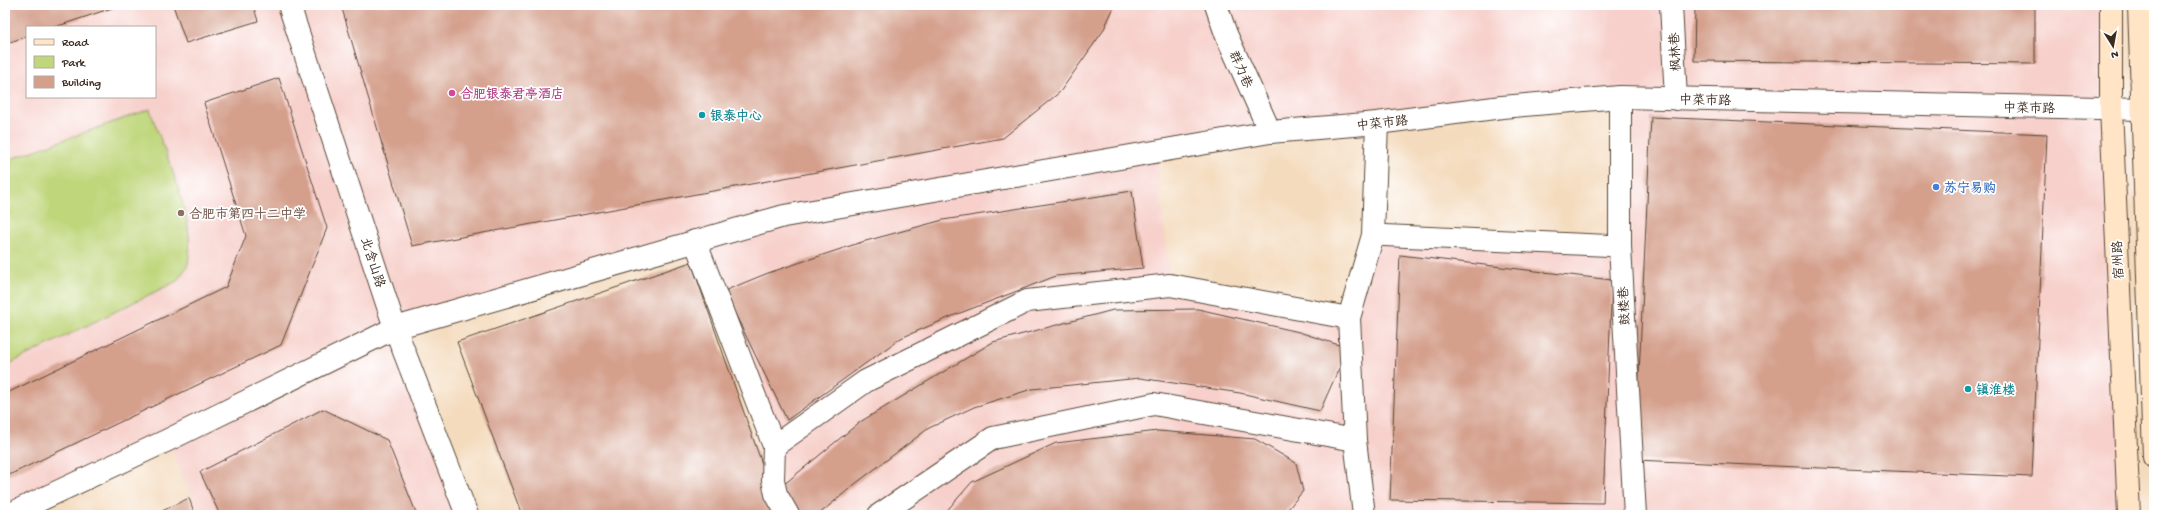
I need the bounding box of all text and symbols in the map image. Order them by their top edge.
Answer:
legend [26,26,156,98]
north arrow [2093,26,2133,66]
street label: 枫林巷 [1667,32,1685,72]
text: Road [62,37,89,51]
text: N [2110,47,2119,60]
street label: 群力巷 [1225,49,1255,91]
text: Park [61,57,87,71]
text: Building [61,77,101,91]
place label: 合肥银泰君亭酒店 [460,87,564,103]
marker: 合肥银泰君亭酒店 [447,88,457,98]
street label: 中菜市路 [1679,93,1731,109]
street label: 中菜市路 [2003,101,2055,117]
place label: 银泰中心 [710,109,762,125]
marker: 银泰中心 [697,110,707,120]
street label: 中菜市路 [1356,113,1409,135]
place label: 苏宁易购 [1944,181,1996,197]
marker: 苏宁易购 [1931,182,1941,192]
place label: 合肥市第四十二中学 [189,207,306,223]
marker: 合肥市第四十二中学 [176,208,186,218]
street label: 北含山路 [356,235,388,290]
street label: 宿州路 [2110,240,2128,280]
street label: 鼓楼巷 [1616,286,1634,326]
place label: 镇淮楼 [1976,382,2015,399]
marker: 镇淮楼 [1963,384,1973,394]

